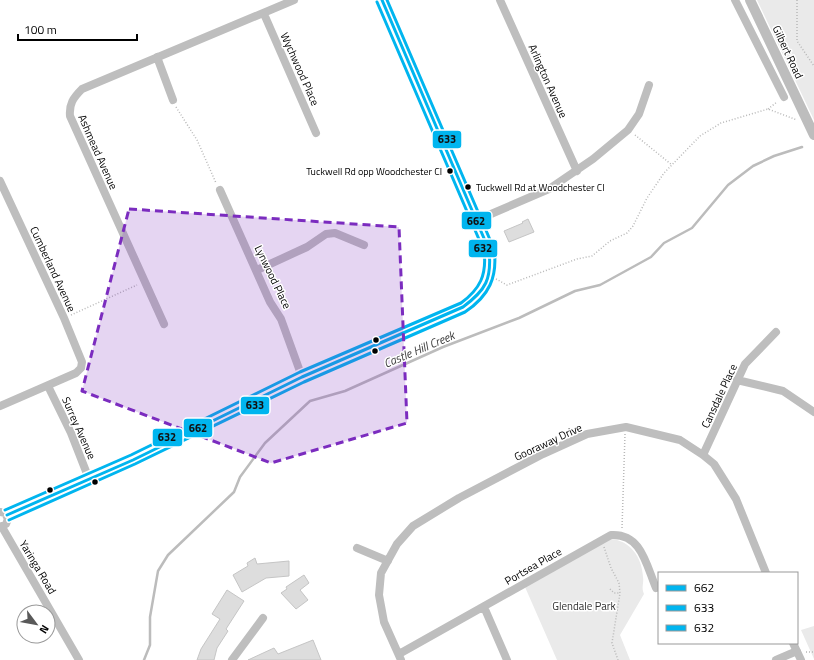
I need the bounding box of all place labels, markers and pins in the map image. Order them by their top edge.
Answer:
place label: Tuckwell Rd opp Woodchester Cl [306,164,442,179]
marker: Tuckwell Rd opp Woodchester Cl [445,166,455,176]
place label: Tuckwell Rd at Woodchester Cl [476,180,604,195]
marker: Tuckwell Rd at Woodchester Cl [463,182,473,192]
unlabelled marker [371,335,381,345]
unlabelled marker [370,346,380,356]
unlabelled marker [90,477,100,487]
unlabelled marker [45,485,55,495]

